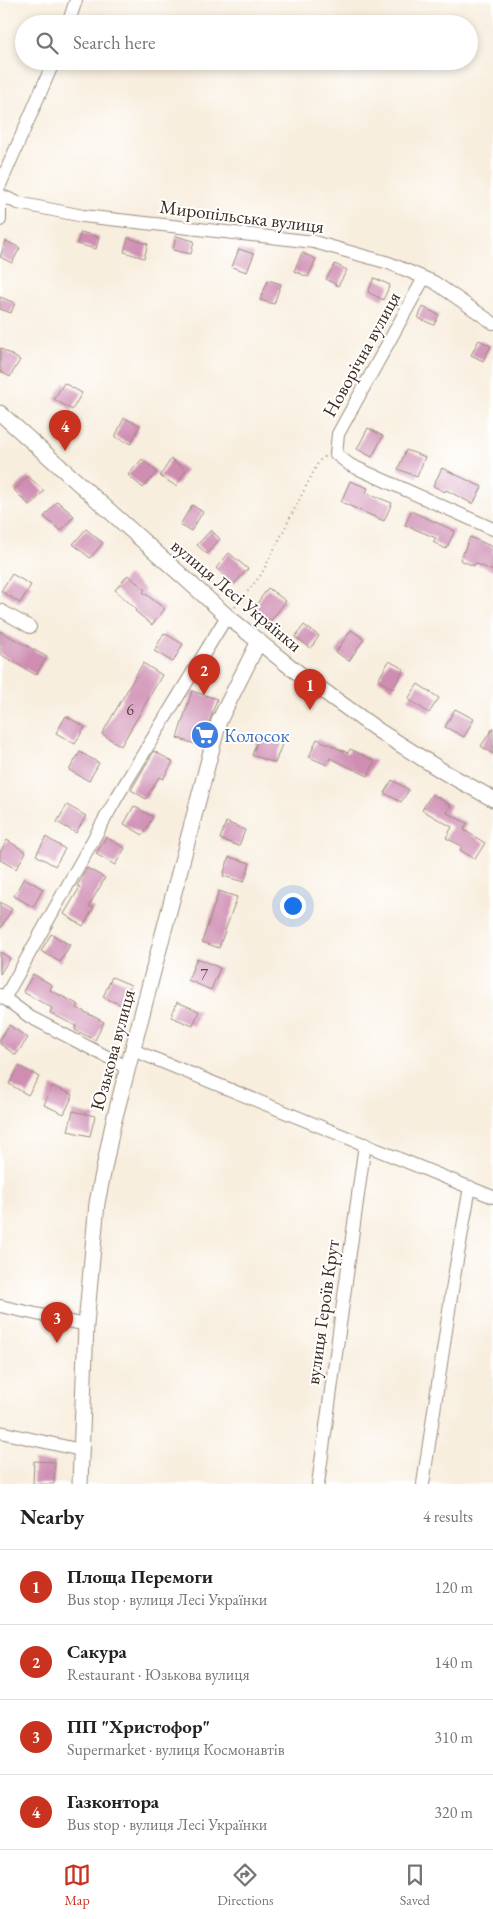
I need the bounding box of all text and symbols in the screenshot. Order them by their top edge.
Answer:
search box [15,15,478,70]
icon: search [33,29,61,57]
text: Search here [73,30,155,55]
street label: Миропільська вулиця [158,194,326,239]
street label: Новорічна вулиця [317,287,406,421]
pin: 4 [49,410,81,451]
street label: вулиця Лесі Українки [166,533,308,658]
pin: 2 [188,654,220,695]
pin: 1 [294,669,326,710]
house number: 6 [126,699,134,720]
supermarket icon: Колосок [190,720,220,750]
place label: Колосок [224,723,290,748]
your location [280,893,306,919]
house number: 7 [200,964,208,985]
street label: Юзькова вулиця [84,986,141,1114]
street label: вулиця Героїв Крут [300,1238,345,1386]
pin: 3 [41,1302,73,1343]
text: Nearby [20,1503,84,1530]
text: 4 results [423,1506,473,1527]
text: Площа Перемоги [67,1564,213,1589]
text: 1 [32,1577,40,1598]
text: 120 m [434,1577,473,1598]
text: Bus stop · вулиця Лесі Українки [67,1589,267,1610]
text: Сакура [67,1639,127,1664]
text: 2 [32,1652,40,1673]
text: 140 m [434,1652,473,1673]
text: Restaurant · Юзькова вулиця [67,1664,250,1685]
text: ПП "Христофор" [67,1714,210,1739]
text: 3 [32,1727,40,1748]
text: 310 m [434,1727,473,1748]
text: Supermarket · вулиця Космонавтів [67,1739,285,1760]
text: Газконтора [67,1789,159,1814]
text: 4 [32,1802,40,1823]
text: 320 m [434,1802,473,1823]
text: Bus stop · вулиця Лесі Українки [67,1814,267,1835]
tab: Map [63,1861,91,1909]
tab: Directions [217,1861,274,1909]
tab: Saved [400,1861,430,1909]

